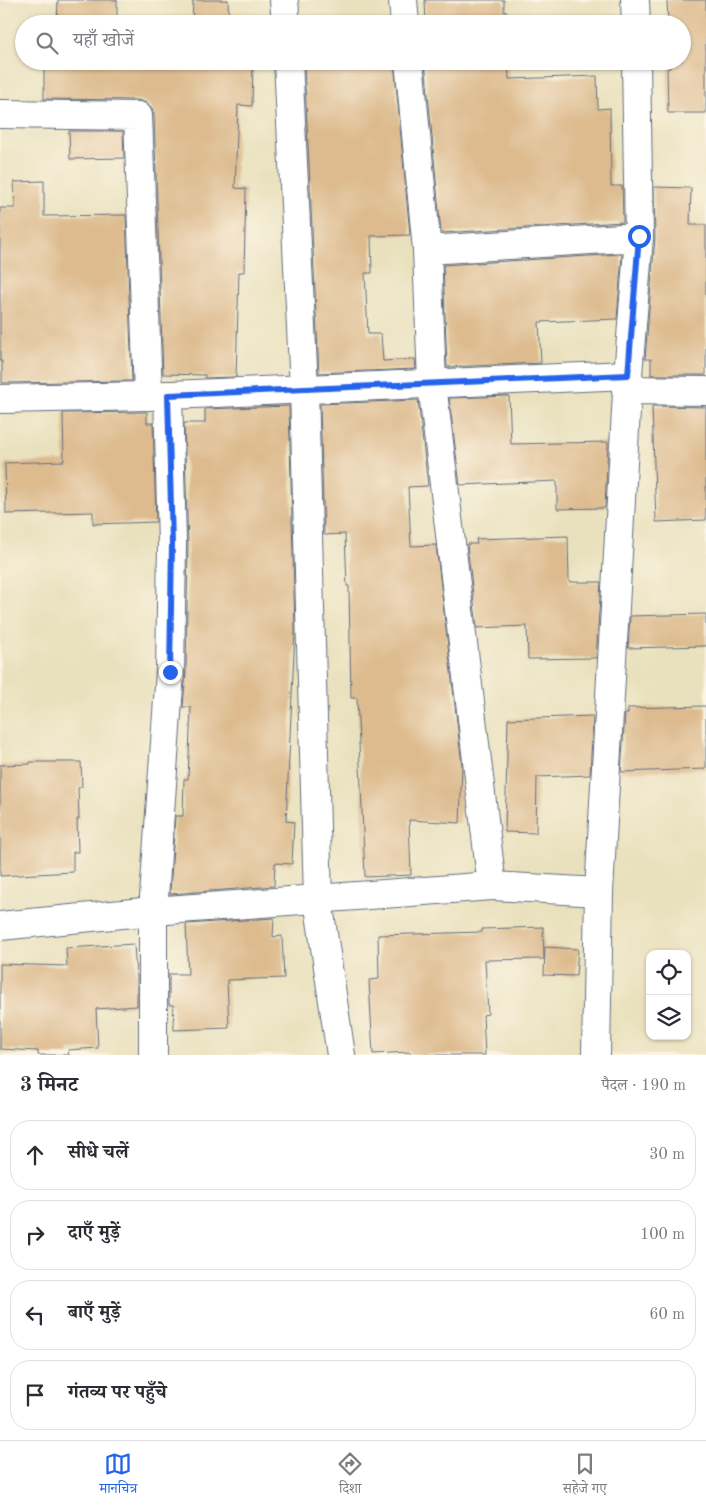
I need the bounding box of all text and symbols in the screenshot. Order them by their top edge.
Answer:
search box [15,15,691,70]
icon: search [33,29,61,57]
text: यहाँ खोजें [73,32,134,51]
route start [628,225,651,248]
route end [159,661,182,684]
map controls [646,950,691,1040]
button: locate [646,950,691,995]
button: layers [646,995,691,1040]
text: 3 मिनट [20,1075,78,1096]
text: पैदल · 190 m [601,1078,686,1094]
icon: ahead [21,1141,49,1169]
text: सीधे चलें [68,1144,128,1163]
text: 30 m [649,1147,685,1163]
icon: right [21,1221,49,1249]
text: दाएँ मुड़ें [68,1224,120,1243]
text: 100 m [640,1227,685,1243]
icon: left [21,1301,49,1329]
text: बाएँ मुड़ें [68,1304,120,1323]
text: 60 m [649,1307,685,1323]
icon: arrive [21,1381,49,1409]
text: गंतव्य पर पहुँचे [68,1384,167,1403]
tab: मानचित्र [99,1450,137,1502]
tab: दिशा [336,1450,364,1502]
tab: सहेजे गए [563,1450,607,1502]

